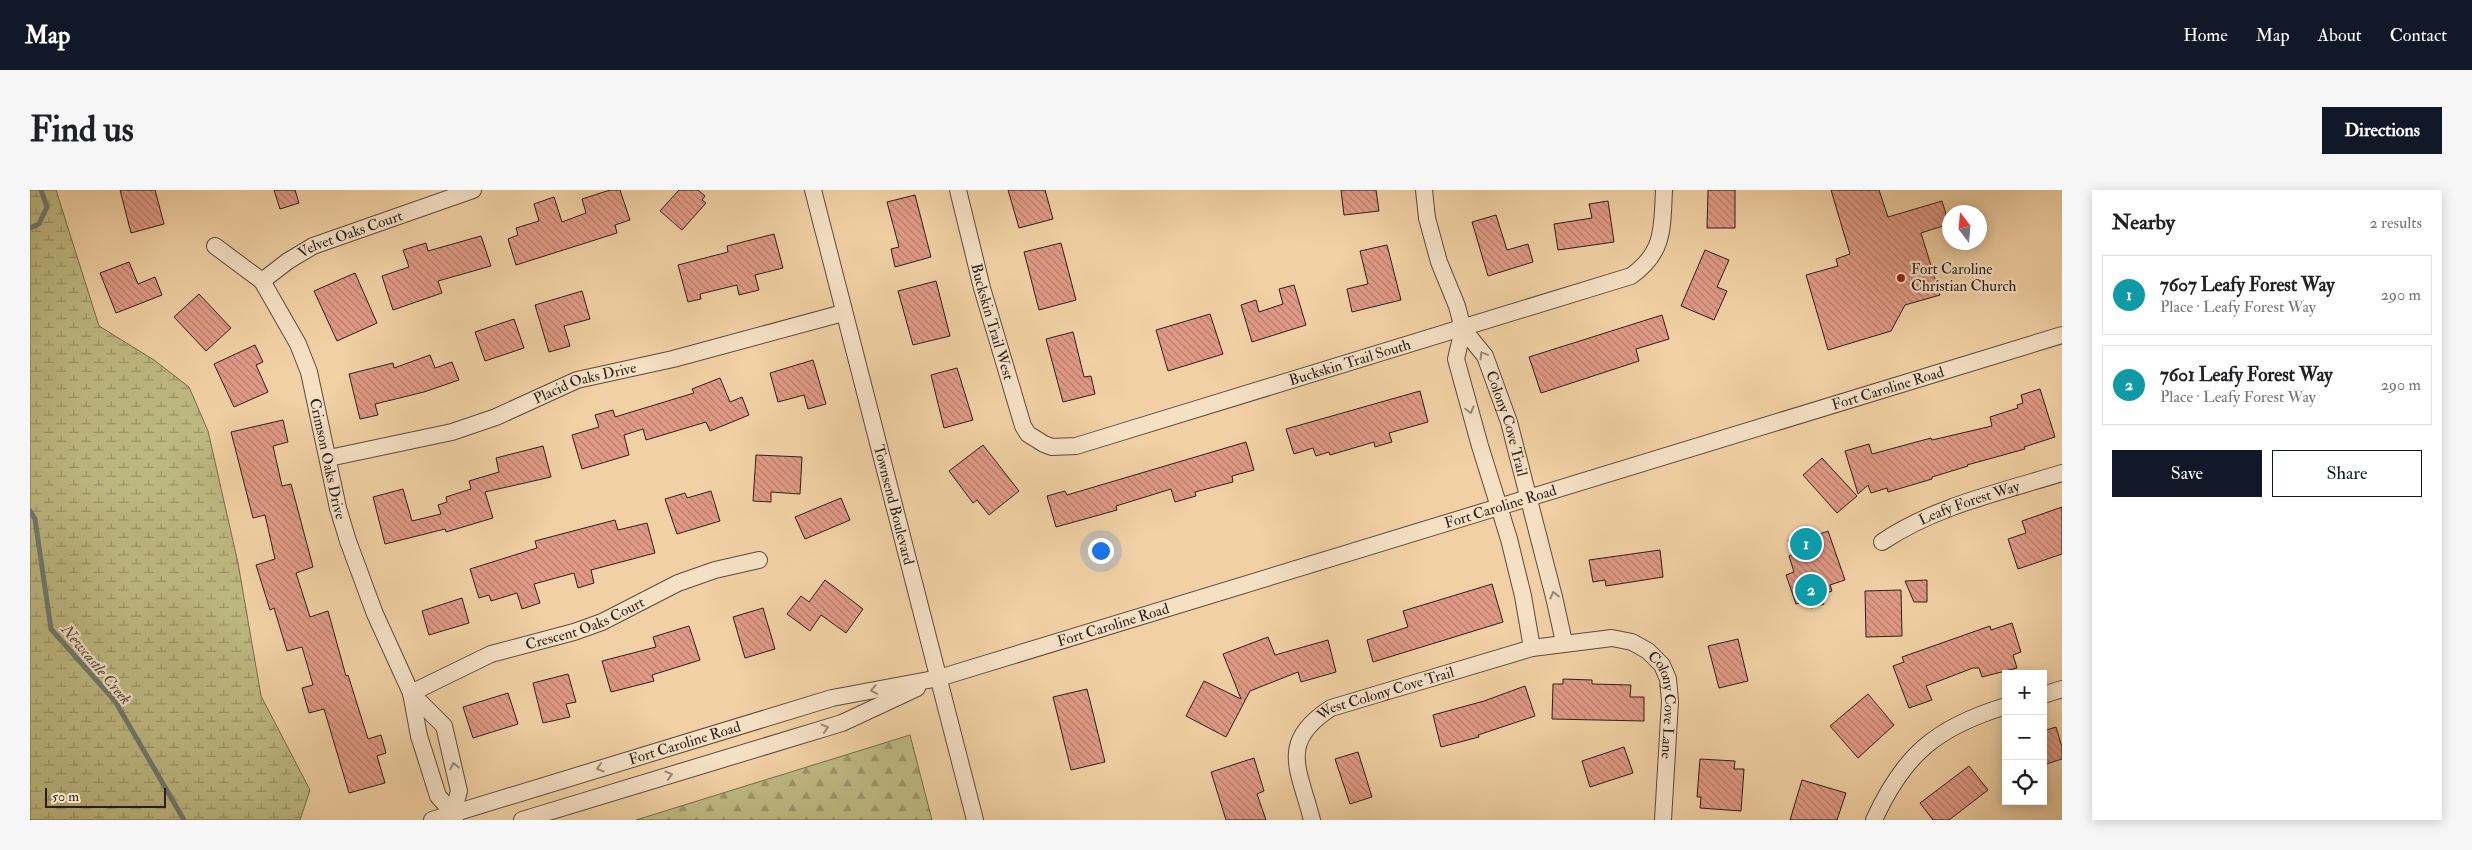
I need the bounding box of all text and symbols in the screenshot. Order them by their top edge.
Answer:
text: Map [25,20,70,51]
text: Home [2183,24,2228,47]
text: Map [2256,24,2290,47]
text: About [2318,24,2362,47]
text: Contact [2390,24,2447,47]
button: Directions [2322,107,2442,154]
text: Find us [30,108,134,152]
north arrow [1942,205,1987,250]
street label: Velvet Oaks Court [295,206,405,263]
text: Nearby [2112,209,2175,236]
text: 2 results [2369,213,2422,233]
place label: Fort Caroline Christian Church [1911,260,2017,296]
street label: Buckskin Trail West [966,261,1018,382]
marker: Fort Caroline Christian Church [1895,272,1907,284]
text: 7607 Leafy Forest Way [2160,273,2335,297]
text: 1 [2126,285,2132,305]
text: 290 m [2381,285,2421,305]
text: Place · Leafy Forest Way [2160,297,2316,317]
street label: Buckskin Trail South [1287,335,1413,390]
one-way arrow [1480,352,1490,361]
street label: Placid Oaks Drive [530,358,638,409]
street label: Fort Caroline Road [1830,362,1947,415]
text: 7601 Leafy Forest Way [2160,363,2333,387]
street label: Colony Cove Trail [1481,368,1532,479]
text: 2 [2125,375,2133,395]
text: 290 m [2381,375,2421,395]
text: Place · Leafy Forest Way [2160,387,2316,407]
street label: Crimson Oaks Drive [305,397,350,522]
one-way arrow [1464,406,1475,415]
street label: Townsend Boulevard [869,443,918,568]
button: Save [2112,450,2262,497]
button: Share [2272,450,2422,497]
street label: Leafy Forest Way [1916,477,2022,530]
street label: Fort Caroline Road [1442,481,1559,533]
pin: 1 [1790,525,1822,563]
your location [1088,538,1114,564]
pin: 2 [1795,571,1827,609]
one-way arrow [1549,590,1560,599]
street label: Crescent Oaks Court [523,593,648,654]
street label: Fort Caroline Road [1055,599,1172,651]
water label: Newcastle Creek [56,620,136,709]
street label: Colony Cove Lane [1643,647,1679,759]
street label: West Colony Cove Trail [1312,663,1457,725]
map controls [2002,670,2047,805]
button: + [2002,670,2047,715]
one-way arrow [870,684,879,694]
button: − [2002,715,2047,760]
street label: Fort Caroline Road [626,717,744,769]
one-way arrow [820,724,828,734]
button: locate [2002,760,2047,805]
one-way arrow [449,762,460,771]
one-way arrow [597,763,605,773]
one-way arrow [665,771,673,781]
scale bar [45,785,166,808]
text: 50 m [52,788,79,805]

